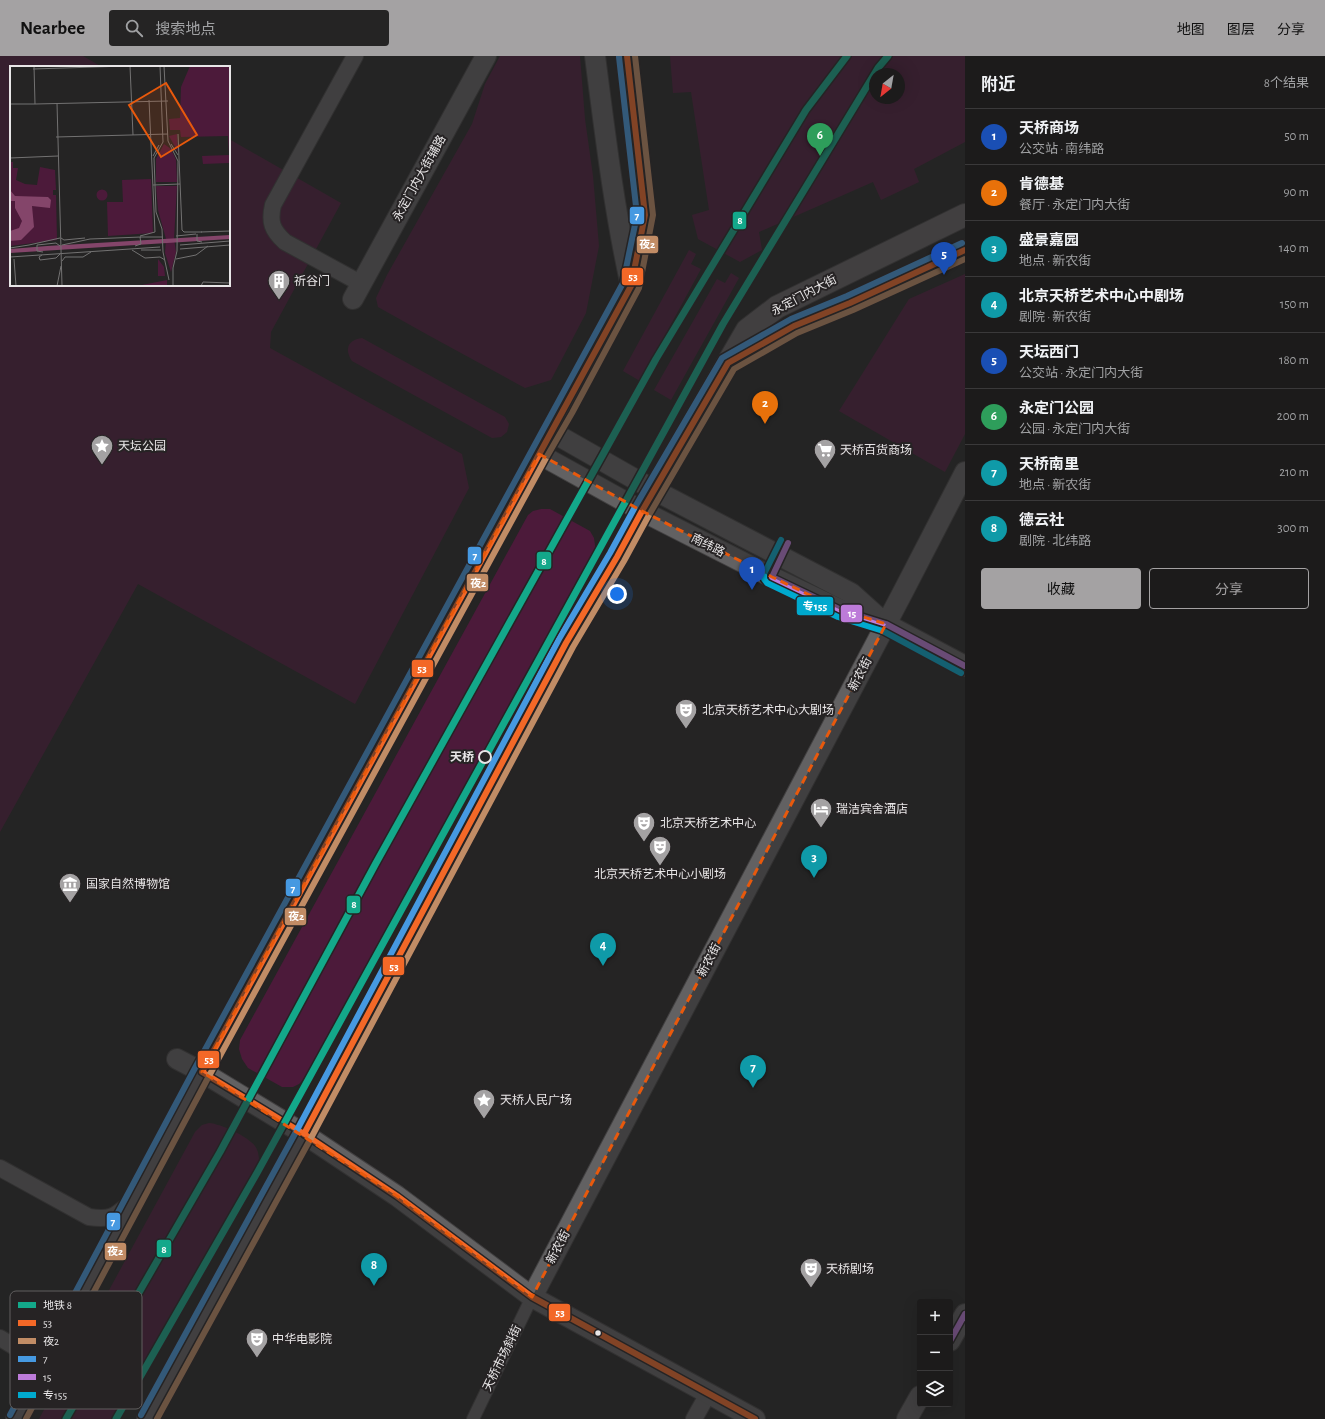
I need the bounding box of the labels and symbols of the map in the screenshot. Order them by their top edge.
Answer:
inset map [10,66,230,286]
north arrow [869,68,905,104]
pin: 6 [807,123,833,156]
street label: 永定门内大街辅路 [390,133,448,223]
line badge: 7 [629,206,645,225]
text: 7 [635,210,640,221]
line badge: 8 [732,211,747,230]
text: 8 [737,215,743,226]
line badge: 夜2 [636,235,659,254]
text: 夜2 [639,238,655,250]
pin: 5 [931,242,957,275]
line badge: 53 [621,267,644,286]
building icon: 祈谷门 [266,268,292,301]
text: 53 [628,271,638,282]
street label: 永定门内大街 [769,272,839,317]
place label: 祈谷门 [294,274,330,287]
pin: 2 [752,391,778,424]
place icon: 天坛公园 [89,433,115,466]
supermarket icon: 天桥百货商场 [812,437,838,470]
place label: 天坛公园 [118,440,166,452]
place label: 天桥百货商场 [840,443,912,456]
street label: 南纬路 [689,531,727,559]
line badge: 7 [467,546,482,565]
text: 7 [473,550,478,561]
line badge: 8 [536,551,552,570]
text: 8 [541,556,547,567]
pin: 1 [739,557,765,590]
line badge: 夜2 [466,573,489,592]
text: 夜2 [470,577,486,589]
your location [607,584,627,604]
line badge: 专155 [796,596,834,616]
text: 专155 [803,600,827,612]
line badge: 15 [840,604,863,623]
text: 15 [848,608,857,619]
street label: 新农街 [845,655,874,693]
line badge: 53 [411,659,434,678]
text: 53 [417,663,427,674]
theatre icon: 北京天桥艺术中心大剧场 [673,697,699,730]
place label: 北京天桥艺术中心大剧场 [702,703,834,716]
marker: 天桥 [478,750,492,764]
place label: 天桥 [450,751,474,763]
hotel icon: 瑞洁宾舍酒店 [808,796,834,829]
place label: 瑞洁宾舍酒店 [836,802,908,815]
theatre icon: 北京天桥艺术中心 [631,810,657,843]
place label: 北京天桥艺术中心 [660,816,756,829]
theatre icon: 北京天桥艺术中心小剧场 [647,834,673,867]
pin: 3 [801,845,827,878]
place label: 北京天桥艺术中心小剧场 [594,867,726,880]
museum icon: 国家自然博物馆 [57,871,83,904]
place label: 国家自然博物馆 [86,877,170,890]
line badge: 7 [285,878,301,897]
text: 7 [291,883,296,894]
line badge: 8 [346,895,361,914]
text: 8 [351,899,357,910]
line badge: 夜2 [284,907,307,926]
text: 夜2 [288,910,304,922]
pin: 4 [590,933,616,966]
street label: 新农街 [694,941,723,979]
line badge: 53 [382,956,405,976]
text: 53 [389,961,399,972]
line badge: 53 [197,1050,220,1069]
text: 53 [204,1054,214,1065]
pin: 7 [740,1055,766,1088]
place icon: 天桥人民广场 [471,1087,497,1120]
place label: 天桥人民广场 [500,1093,572,1106]
line badge: 7 [106,1212,121,1231]
text: 7 [111,1216,116,1227]
street label: 新农街 [543,1228,572,1266]
line badge: 8 [156,1239,172,1258]
line badge: 夜2 [104,1242,127,1261]
text: 8 [161,1244,167,1255]
text: 夜2 [107,1245,123,1257]
pin: 8 [361,1253,387,1286]
theatre icon: 天桥剧场 [798,1256,824,1289]
place label: 天桥剧场 [826,1262,874,1275]
legend [10,1291,142,1409]
text: 地铁 8 [43,1299,72,1311]
line badge: 53 [548,1303,571,1322]
text: 53 [555,1307,565,1318]
text: 53 [43,1318,53,1329]
street label: 天桥市场斜街 [480,1323,523,1393]
theatre icon: 中华电影院 [244,1326,270,1359]
unlabelled marker [593,1328,603,1338]
place label: 中华电影院 [272,1332,332,1345]
text: 夜2 [43,1335,59,1347]
text: 7 [43,1354,48,1365]
text: 15 [43,1372,52,1383]
text: 专155 [43,1389,67,1401]

